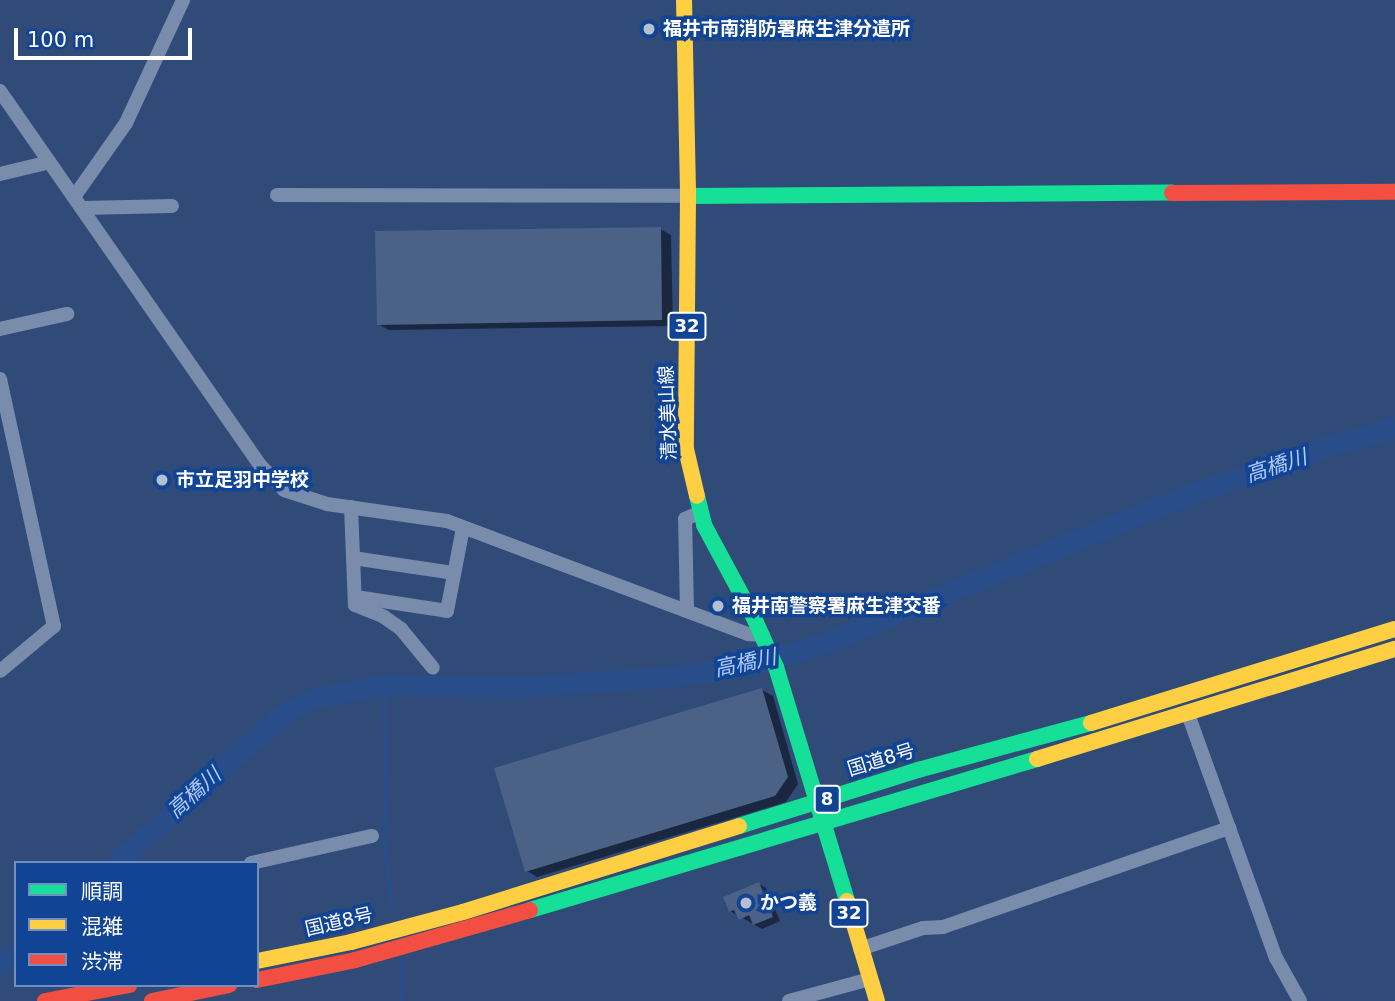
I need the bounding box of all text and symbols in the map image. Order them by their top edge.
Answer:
scale bar [18,14,196,58]
place label: 福井市南消防署麻生津分遣所 [663,18,910,40]
marker: 福井市南消防署麻生津分遣所 [641,21,657,37]
text: 100 m [27,28,94,52]
road number: 32 [666,312,708,340]
street label: 清水美山線 [655,365,681,461]
water label: 高橋川 [1242,444,1310,488]
place label: 市立足羽中学校 [176,469,309,491]
marker: 市立足羽中学校 [154,472,170,488]
place label: 福井南警察署麻生津交番 [732,595,941,617]
marker: 福井南警察署麻生津交番 [710,598,726,614]
water label: 高橋川 [712,644,778,682]
street label: 国道8号 [845,739,917,781]
water label: 高橋川 [162,763,226,823]
road number: 8 [813,784,841,814]
legend [14,861,259,987]
text: 順調 [81,880,123,904]
place label: かつ義 [760,892,817,914]
marker: かつ義 [738,895,754,911]
road number: 32 [828,898,870,928]
street label: 国道8号 [303,903,375,941]
text: 混雑 [81,915,123,939]
text: 渋滞 [81,950,123,974]

